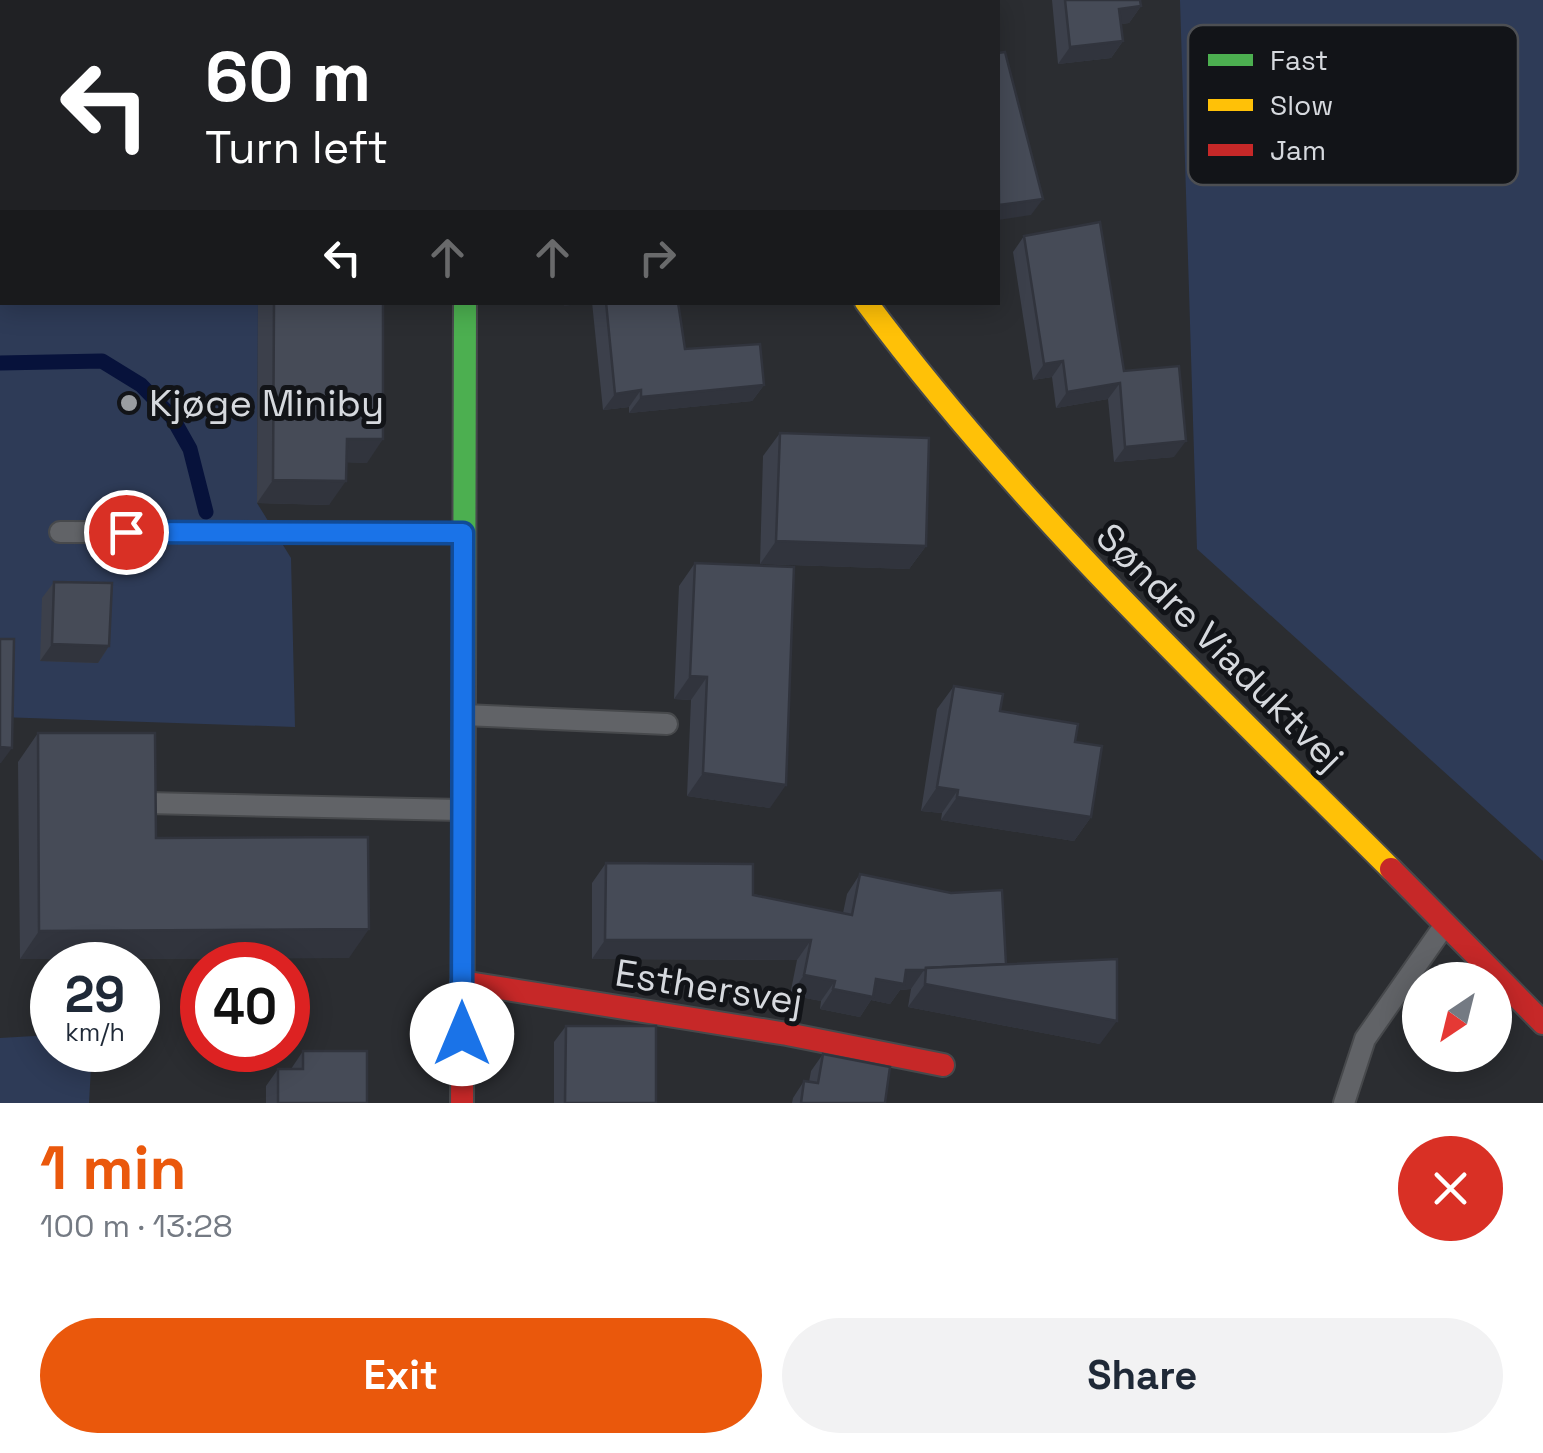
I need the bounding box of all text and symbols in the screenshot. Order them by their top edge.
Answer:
legend [1188,25,1518,185]
text: 60 m [205,32,371,121]
icon: left [40,40,170,170]
text: Fast [1270,42,1328,78]
text: Slow [1270,87,1333,123]
text: Turn left [205,119,388,176]
text: Jam [1270,132,1326,168]
icon: left [315,230,370,285]
icon: ahead [420,230,475,285]
icon: ahead [525,230,580,285]
icon: right [630,230,685,285]
place label: Kjøge Miniby [149,379,384,427]
marker: Kjøge Miniby [118,392,140,414]
pin [84,490,169,575]
icon: arrive [99,505,154,560]
street label: Søndre Viaduktvej [1086,513,1354,781]
speed limit sign: 40 [180,942,310,1072]
street label: Esthersvej [612,949,806,1025]
north arrow [1402,962,1512,1072]
map controls [1402,962,1512,1072]
text: 29 [65,963,125,1027]
position arrow [410,982,514,1086]
text: km/h [65,1016,125,1048]
text: 1 min [40,1130,187,1207]
button: close [1398,1136,1503,1241]
text: 100 m · 13:28 [40,1206,233,1246]
button: Exit [40,1318,762,1433]
button: Share [782,1318,1503,1433]

